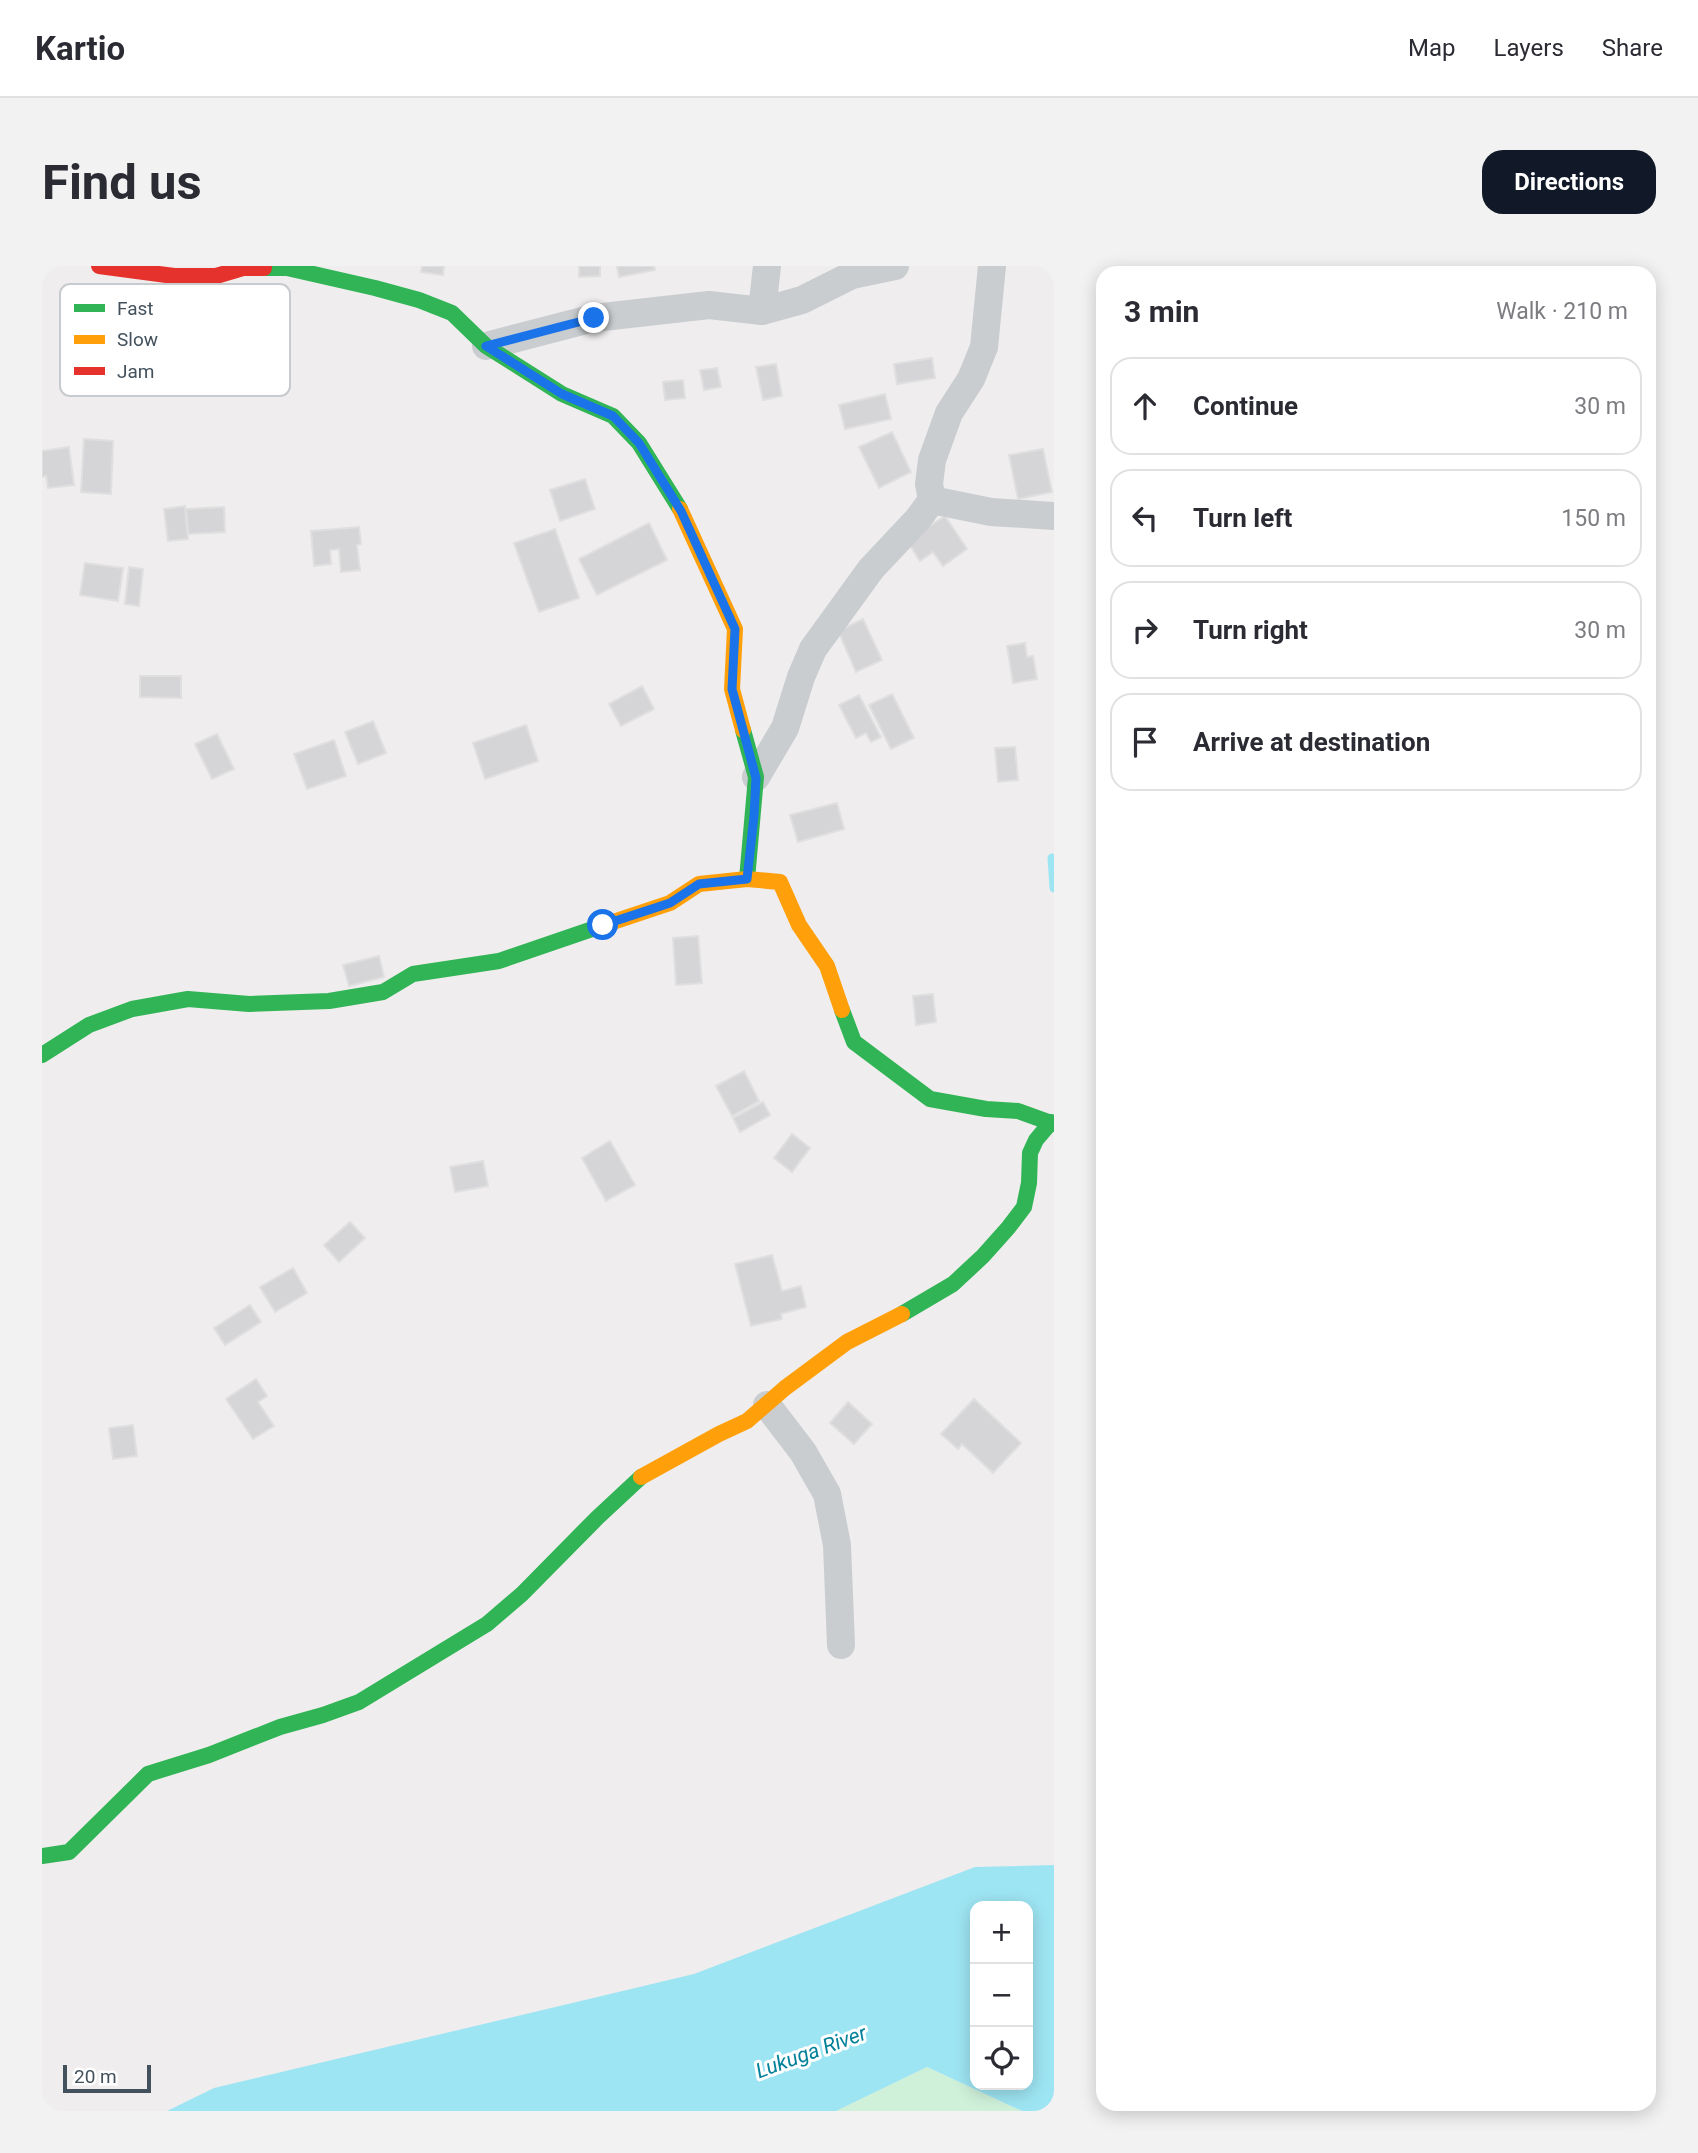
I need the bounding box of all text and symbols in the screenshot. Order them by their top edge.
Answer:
text: Kartio [35,29,125,68]
text: Map [1408,34,1456,62]
text: Layers [1494,34,1564,62]
text: Share [1602,34,1663,62]
button: Directions [1482,150,1656,214]
text: Find us [42,154,202,211]
legend [60,284,290,396]
text: 3 min [1124,294,1199,329]
text: Fast [117,297,154,320]
text: Walk · 210 m [1496,298,1628,325]
route end [578,302,609,333]
text: Slow [117,328,158,351]
text: Jam [117,360,154,383]
icon: ahead [1126,387,1164,425]
text: Continue [1193,391,1298,421]
text: 30 m [1574,393,1626,420]
icon: left [1126,499,1164,537]
text: Turn left [1193,503,1292,533]
text: 150 m [1561,505,1626,532]
icon: right [1126,611,1164,649]
text: Turn right [1193,615,1308,645]
text: 30 m [1574,617,1626,644]
icon: arrive [1126,723,1164,761]
text: Arrive at destination [1193,727,1430,757]
route start [587,909,618,940]
map controls [970,1901,1033,2090]
button: + [970,1901,1033,1964]
button: − [970,1964,1033,2027]
water label: Lukuga River [752,2021,871,2083]
button: locate [970,2027,1033,2090]
scale bar [63,2062,150,2094]
text: 20 m [74,2065,117,2088]

